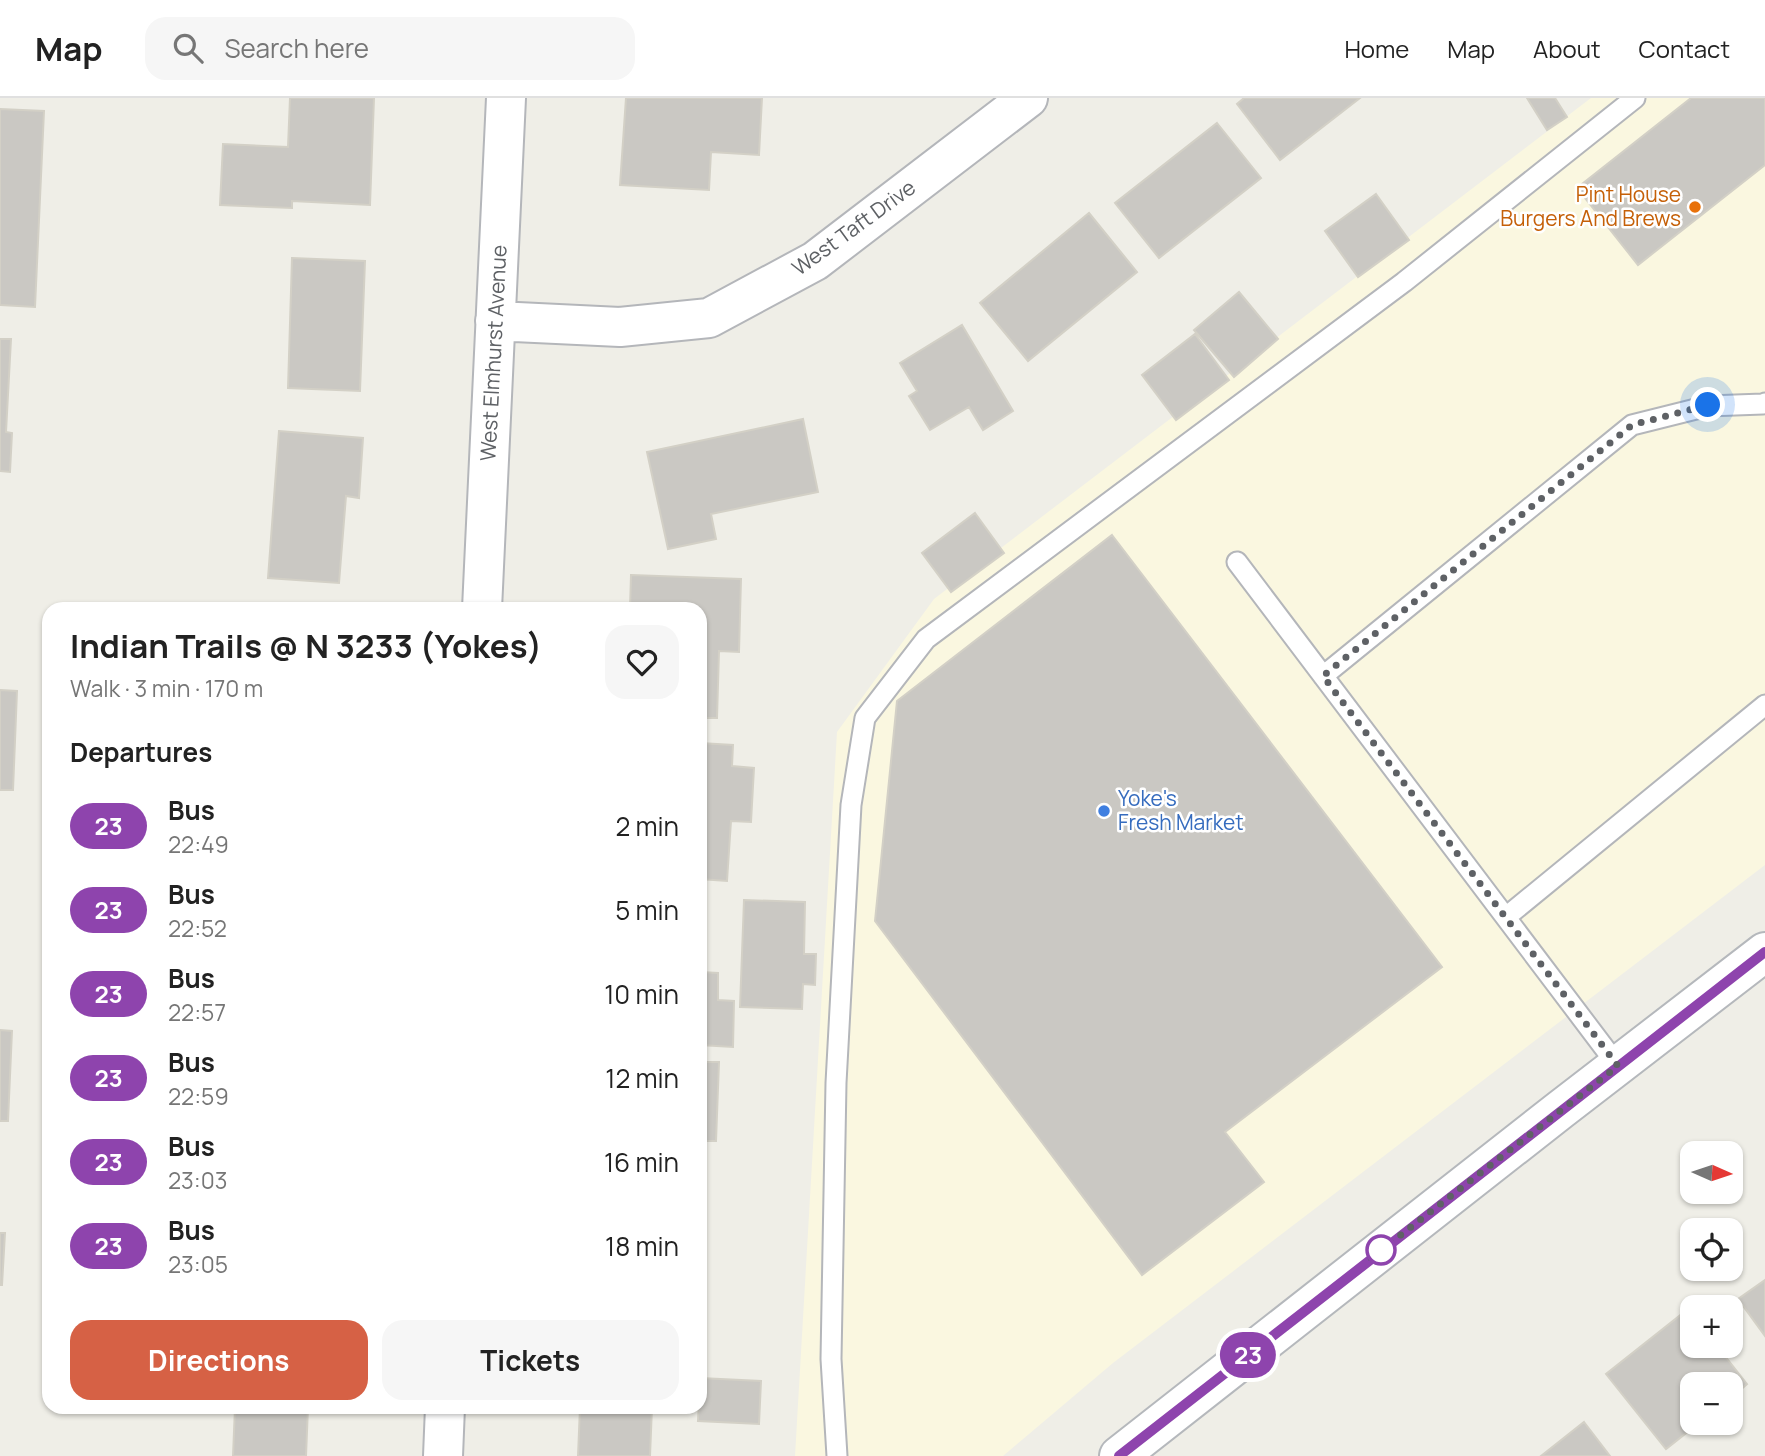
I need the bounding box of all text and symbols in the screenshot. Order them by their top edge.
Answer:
search box [145,17,635,80]
text: Map [35,26,103,71]
icon: search [169,29,207,67]
text: Search here [225,30,369,66]
text: Home [1344,32,1409,65]
text: Map [1447,32,1495,65]
text: About [1533,32,1601,65]
text: Contact [1639,32,1730,65]
street label: West Taft Drive [786,173,921,281]
place label: Pint House Burgers And Brews [1500,180,1681,232]
marker: Pint House Burgers And Brews [1687,199,1703,215]
street label: West Elmhurst Avenue [473,244,513,462]
your location [1690,387,1725,422]
text: Indian Trails @ N 3233 (Yokes) [70,623,542,668]
button: heart [605,625,679,699]
text: Walk · 3 min · 170 m [70,672,263,704]
text: Departures [70,734,212,770]
place label: Yoke's Fresh Market [1118,784,1244,836]
text: Bus [168,792,215,828]
marker: Yoke's Fresh Market [1096,803,1112,819]
text: 2 min [615,808,679,844]
text: 23 [94,809,123,842]
text: 22:49 [168,828,229,860]
text: Bus [168,876,215,912]
text: 5 min [615,892,679,928]
text: 23 [94,893,123,926]
text: 22:52 [168,912,227,944]
text: Bus [168,960,215,996]
text: 10 min [604,976,679,1012]
text: 23 [94,977,123,1010]
text: 22:57 [168,996,226,1028]
text: Bus [168,1044,215,1080]
text: 12 min [605,1060,679,1096]
text: 23 [94,1061,123,1094]
text: 22:59 [168,1080,229,1112]
text: Bus [168,1128,215,1164]
north arrow [1680,1141,1743,1204]
map controls [1680,1141,1743,1435]
text: 16 min [604,1144,679,1180]
text: 23 [94,1145,123,1178]
text: 23:03 [168,1164,227,1196]
text: Bus [168,1212,215,1248]
button: locate [1680,1218,1743,1281]
text: 18 min [605,1228,679,1264]
text: 23 [94,1229,123,1262]
unlabelled marker [1366,1235,1396,1265]
text: 23:05 [168,1248,228,1280]
button: + [1680,1295,1743,1358]
button: Directions [70,1320,368,1400]
button: Tickets [382,1320,679,1400]
line badge: 23 [1216,1332,1280,1378]
text: 23 [1234,1338,1262,1371]
button: − [1680,1372,1743,1435]

